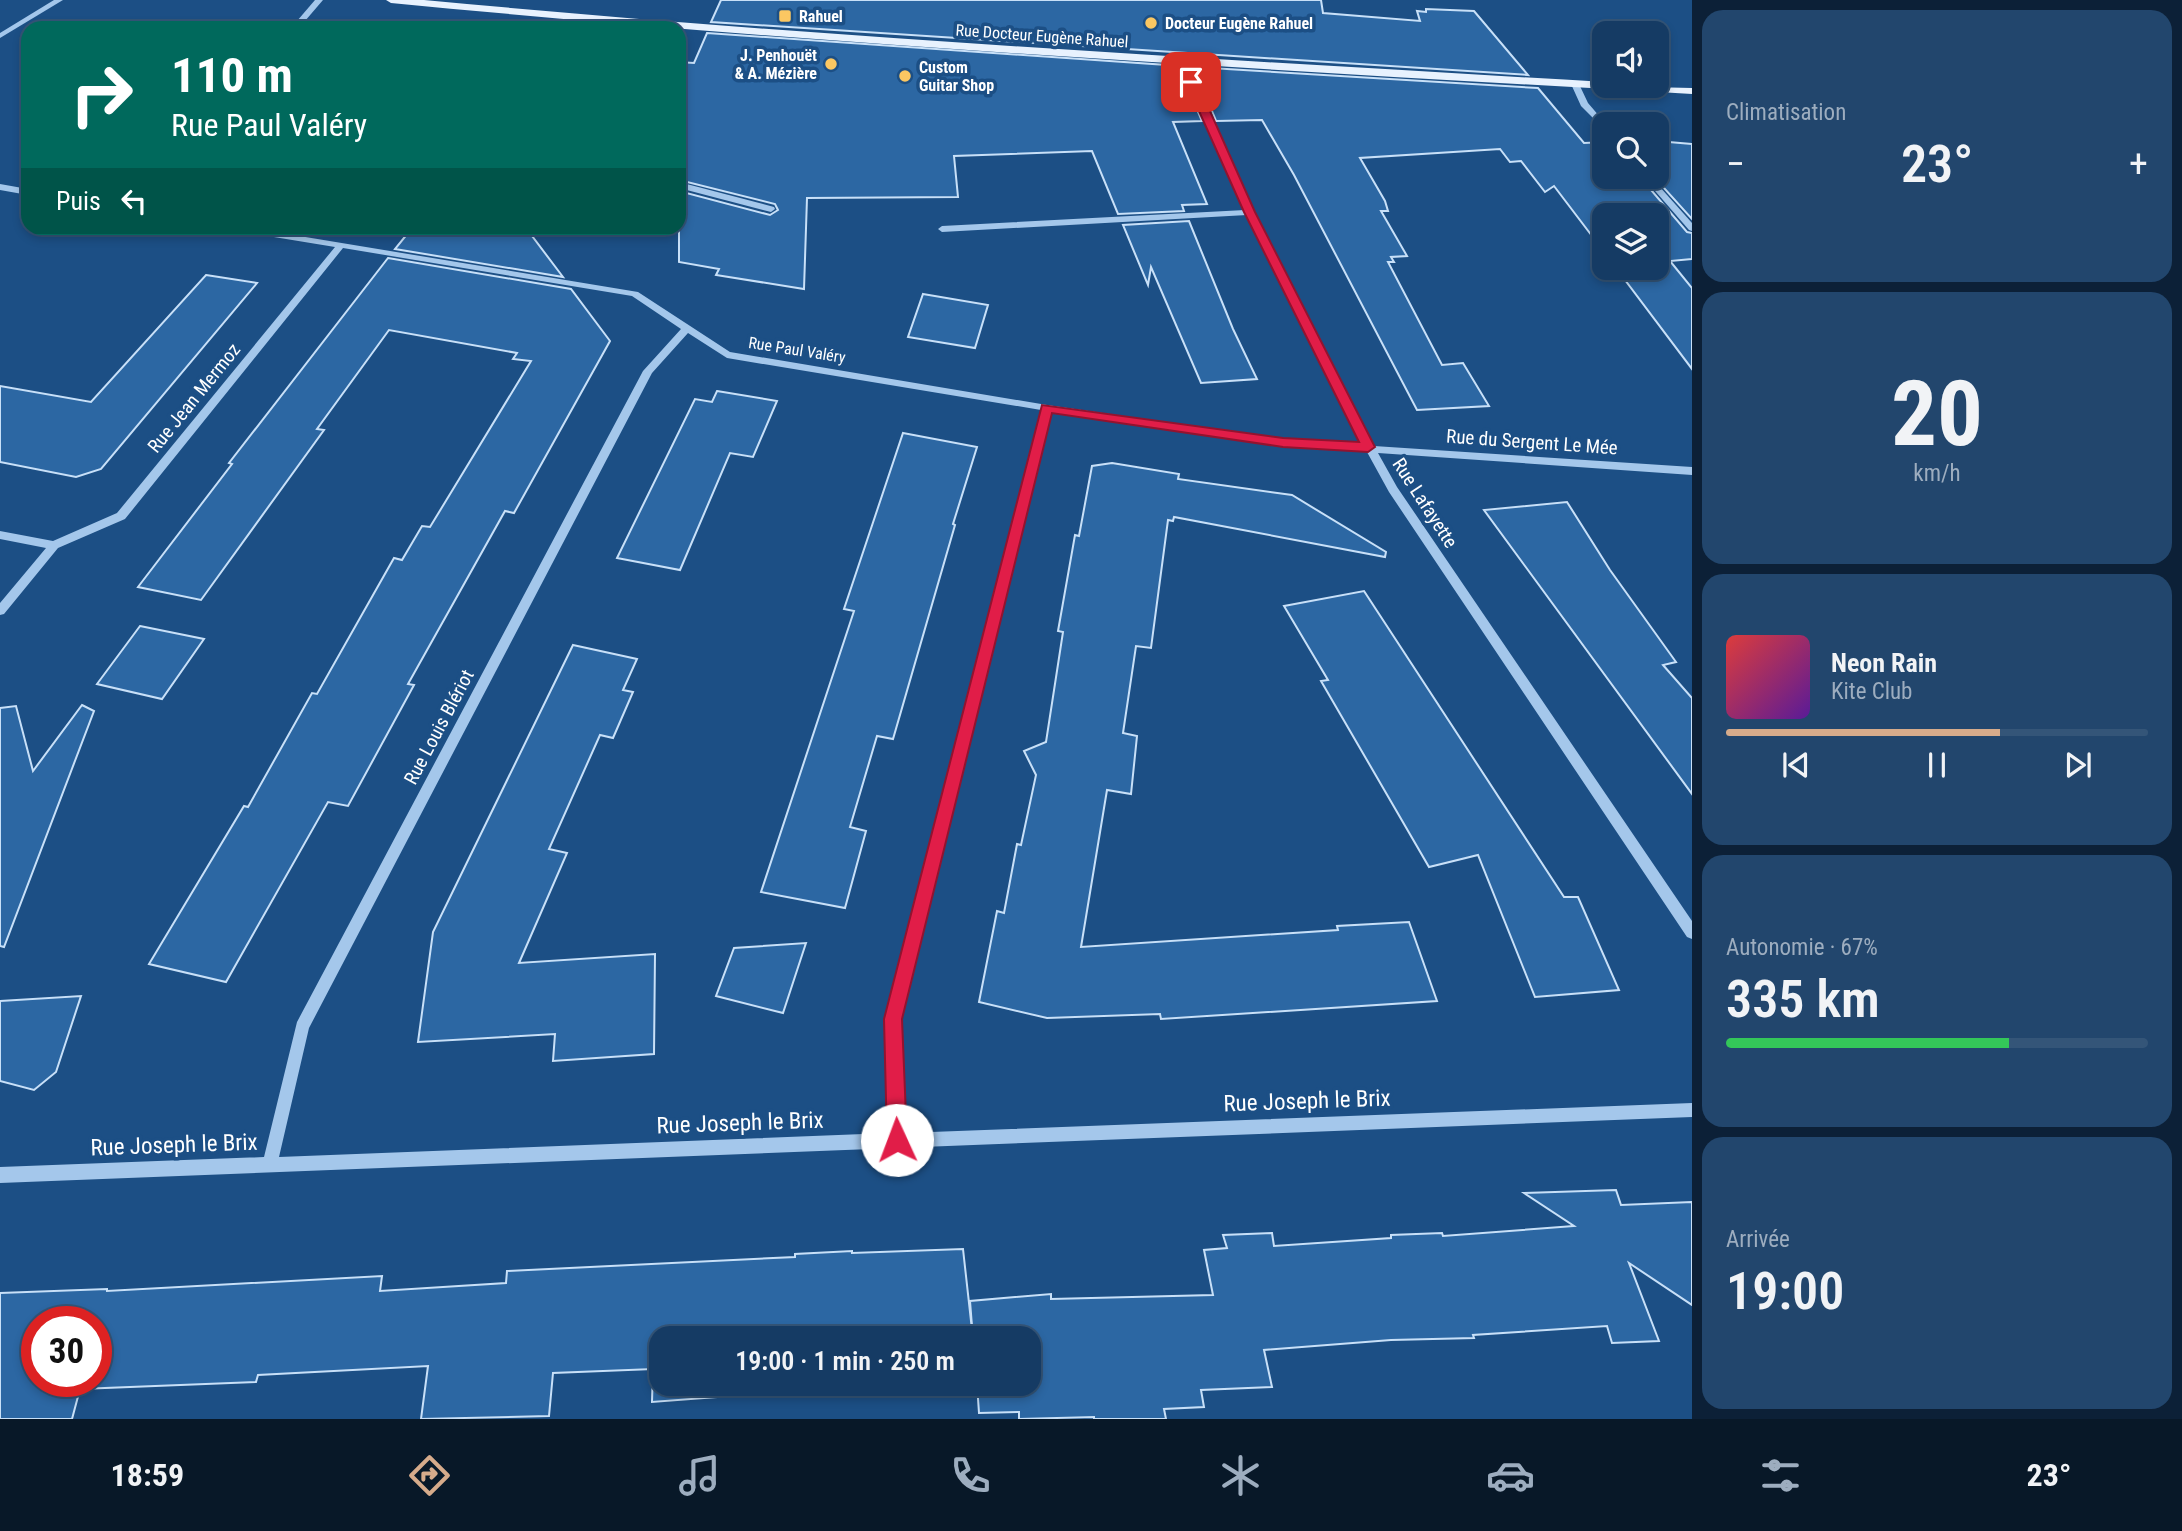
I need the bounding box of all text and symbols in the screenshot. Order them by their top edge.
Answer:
place label: Rahuel [799,7,843,26]
marker: Rahuel [777,8,793,24]
place label: Docteur Eugène Rahuel [1165,14,1313,33]
marker: Docteur Eugène Rahuel [1143,15,1159,31]
street label: Rue Docteur Eugène Rahuel [955,20,1129,52]
map controls [1592,21,1669,280]
button: sound [1592,21,1669,98]
place label: J. Penhouët & A. Mézière [735,46,817,83]
text: 110 m [171,47,293,104]
icon: right [56,49,147,140]
pin [1161,52,1221,112]
marker: J. Penhouët & A. Mézière [823,56,839,72]
place label: Custom Guitar Shop [919,58,994,95]
icon: arrive [1172,63,1210,101]
marker: Custom Guitar Shop [897,68,913,84]
text: Climatisation [1726,99,1846,126]
text: Rue Paul Valéry [171,106,367,144]
button: search [1592,112,1669,189]
text: 23° [1901,134,1973,195]
text: − [1726,142,1745,186]
text: + [2129,142,2148,186]
icon: left [115,182,153,220]
text: Puis [56,186,101,216]
button: layers [1592,203,1669,280]
street label: Rue Paul Valéry [747,333,847,367]
street label: Rue Jean Mermoz [143,339,245,457]
text: 20 [1891,361,1983,467]
street label: Rue du Sergent Le Mée [1446,425,1619,459]
street label: Rue Lafayette [1387,454,1463,552]
text: km/h [1913,460,1961,487]
text: Neon Rain [1831,648,1937,678]
street label: Rue Louis Blériot [399,666,479,788]
text: Kite Club [1831,678,1912,705]
icon: previous [1777,746,1815,784]
icon: pause [1918,746,1956,784]
icon: next [2059,746,2097,784]
text: Autonomie · 67% [1726,934,1878,961]
text: 335 km [1726,969,1880,1030]
street label: Rue Joseph le Brix [1223,1085,1391,1117]
position arrow [860,1103,934,1177]
street label: Rue Joseph le Brix [656,1107,824,1139]
street label: Rue Joseph le Brix [90,1129,258,1161]
text: Arrivée [1726,1226,1790,1253]
text: 19:00 [1726,1261,1844,1322]
speed limit sign: 30 [21,1306,112,1397]
text: 19:00 · 1 min · 250 m [735,1346,955,1376]
icon: directions [405,1451,454,1500]
icon: music [675,1451,724,1500]
icon: phone [946,1451,995,1500]
icon: climate [1216,1451,1265,1500]
icon: car [1486,1451,1535,1500]
icon: filters [1756,1451,1805,1500]
text: 18:59 [111,1456,184,1494]
text: 23° [2027,1456,2071,1494]

